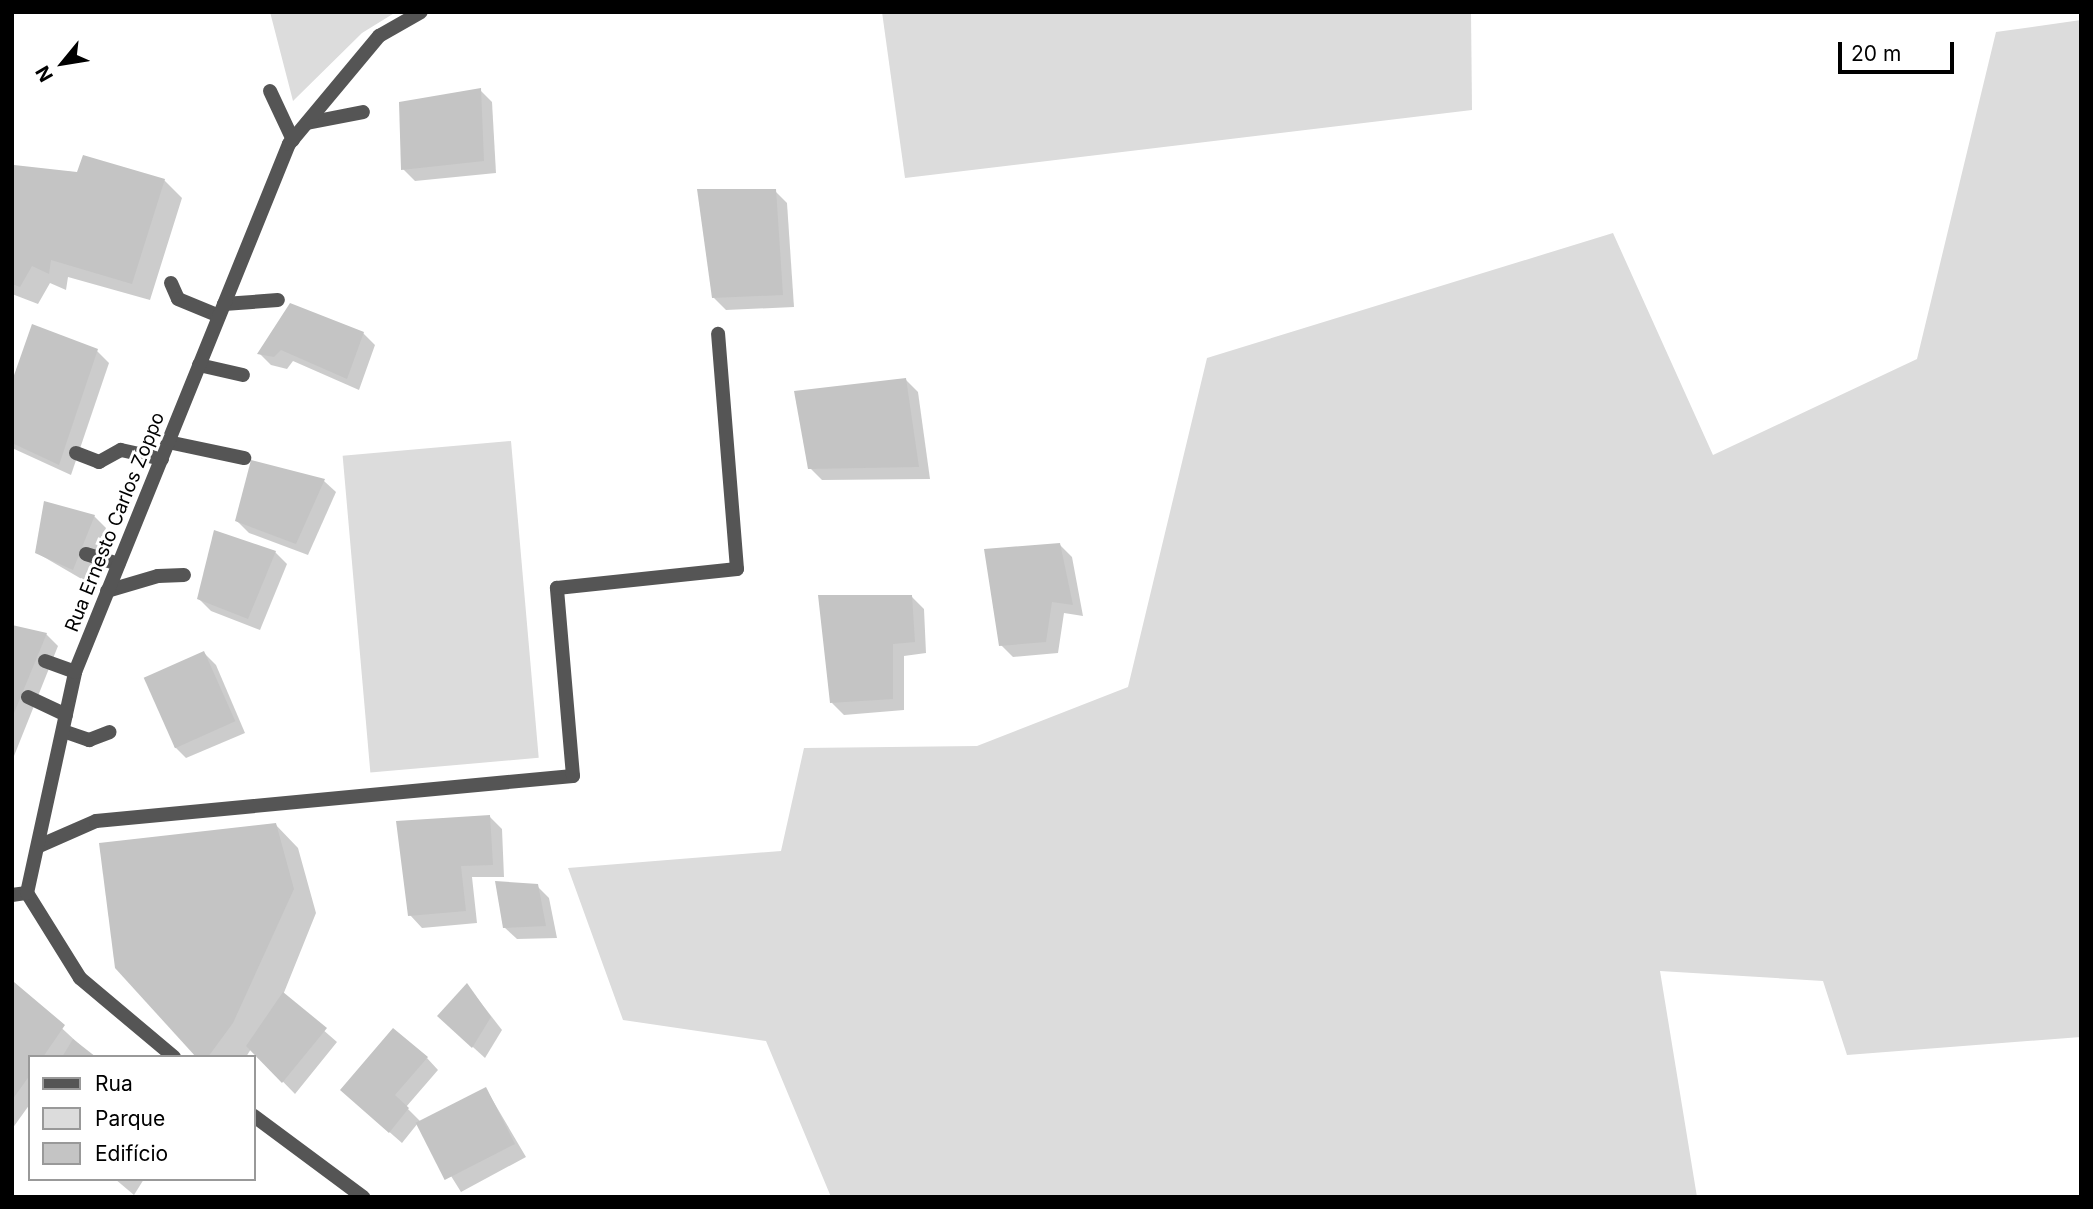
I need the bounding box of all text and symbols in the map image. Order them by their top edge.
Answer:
north arrow [28,28,98,98]
scale bar [1841,28,1956,72]
text: 20 m [1851,41,1901,66]
text: N [31,62,58,86]
street label: Rua Ernesto Carlos Zoppo [60,409,170,635]
legend [28,1055,256,1181]
text: Rua [95,1071,133,1096]
text: Parque [95,1106,165,1131]
text: Edifício [95,1141,168,1166]

